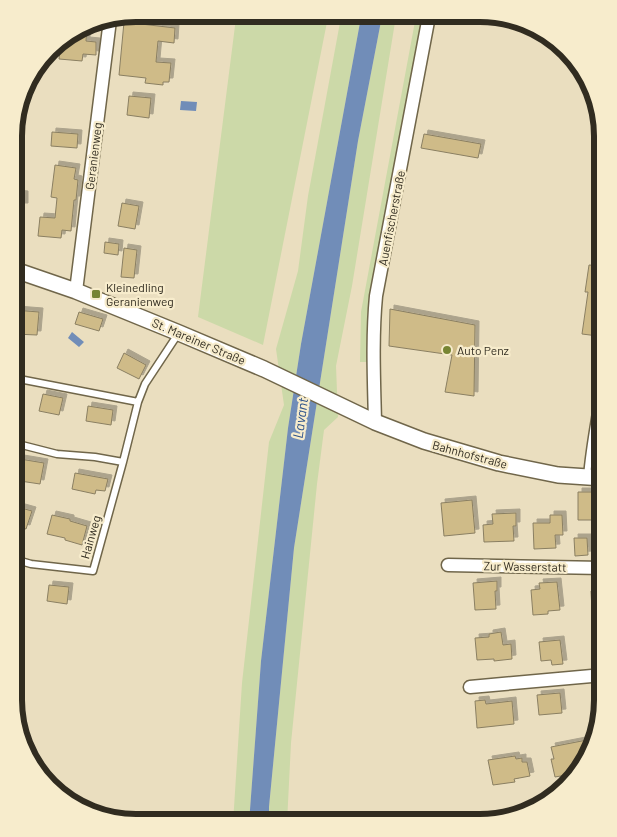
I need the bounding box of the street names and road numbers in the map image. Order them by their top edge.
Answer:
street label: Geranienweg [82,122,104,190]
street label: Auenfischerstraße [375,169,407,267]
street label: St. Mareiner Straße [150,315,248,367]
street label: Bahnhofstraße [431,437,509,471]
street label: Hainweg [77,514,103,560]
street label: Zur Wasserstatt [483,558,567,574]

